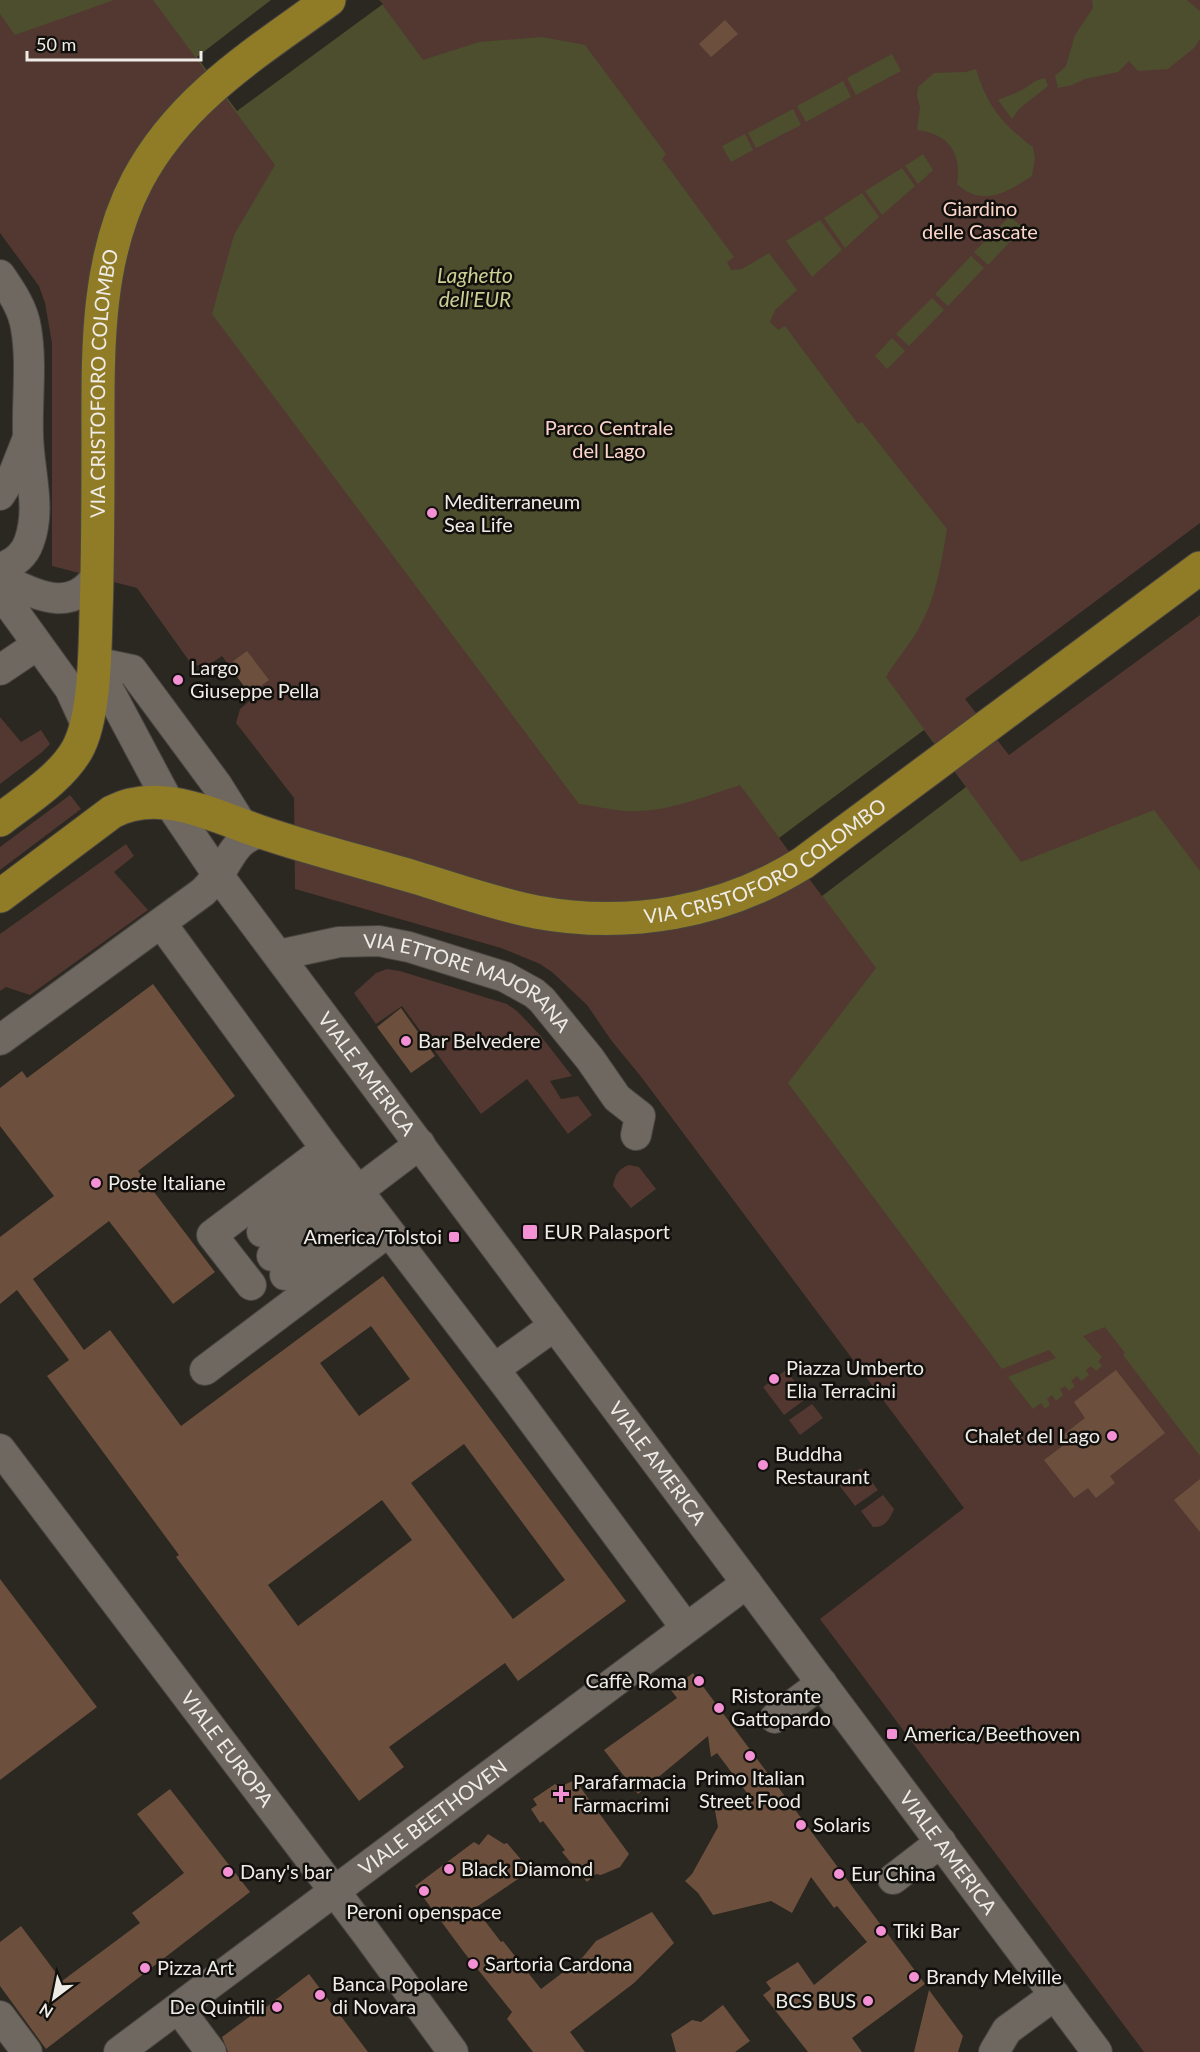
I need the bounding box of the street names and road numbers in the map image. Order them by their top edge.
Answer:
street label: VIA CRISTOFORO COLOMBO [85,246,122,518]
street label: VIA CRISTOFORO COLOMBO [643,793,890,928]
street label: VIA ETTORE MAJORANA [363,928,576,1037]
street label: VIALE AMERICA [313,1007,421,1140]
street label: VIALE AMERICA [604,1396,712,1529]
street label: VIALE EUROPA [176,1686,279,1811]
street label: VIALE BEETHOVEN [354,1754,511,1880]
street label: VIALE AMERICA [895,1786,1003,1919]

